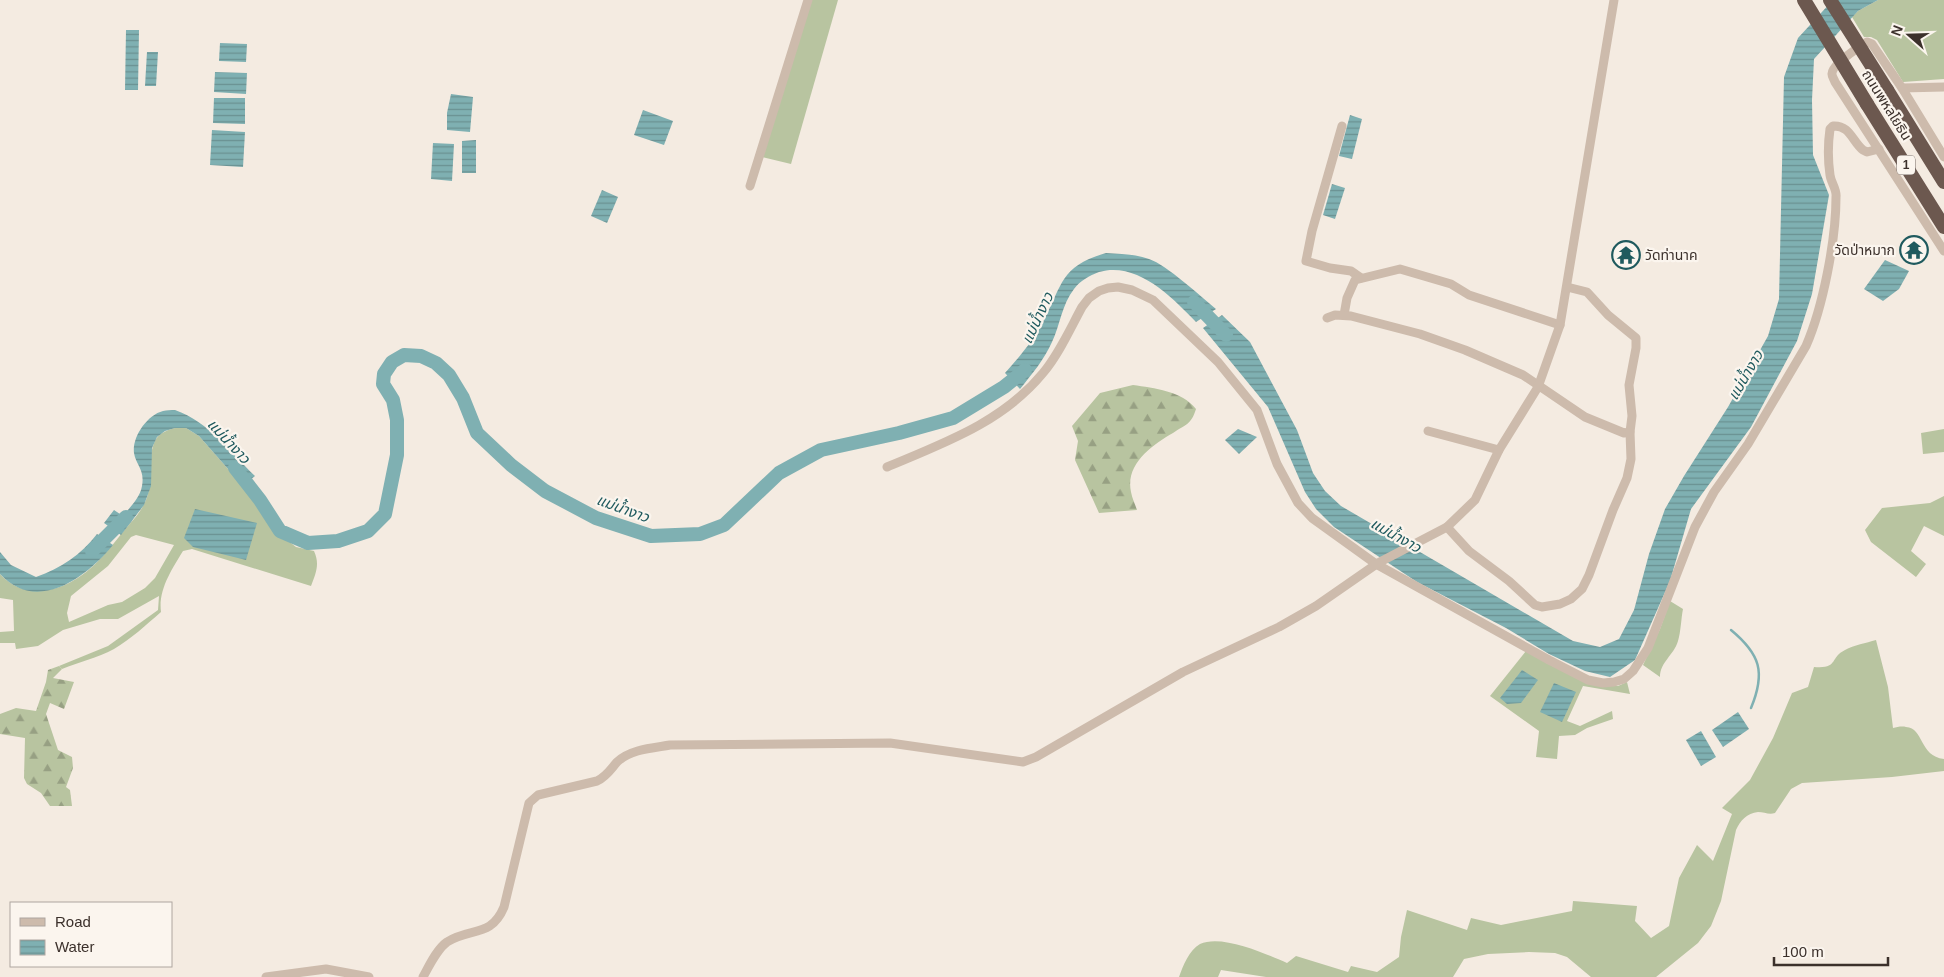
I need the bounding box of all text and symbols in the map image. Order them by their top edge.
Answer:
north arrow [1884,10,1934,60]
text: N [1888,23,1906,38]
street label: ถนนพหลโยธิน [1859,67,1915,143]
road number: 1 [1897,156,1915,174]
temple icon: วัดป่าหมาก [1899,235,1929,265]
temple icon: วัดท่านาค [1611,240,1641,270]
place label: วัดป่าหมาก [1834,242,1895,258]
place label: วัดท่านาค [1645,247,1698,263]
water label: แม่น้ำงาว [1016,288,1056,346]
water label: แม่น้ำงาว [1722,346,1766,403]
water label: แม่น้ำงาว [204,414,256,467]
water label: แม่น้ำงาว [594,489,653,526]
water label: แม่น้ำงาว [1368,513,1425,556]
legend [10,902,172,967]
text: Road [55,913,91,930]
scale bar [1774,934,1888,966]
text: Water [55,938,94,955]
text: 100 m [1782,943,1824,960]

